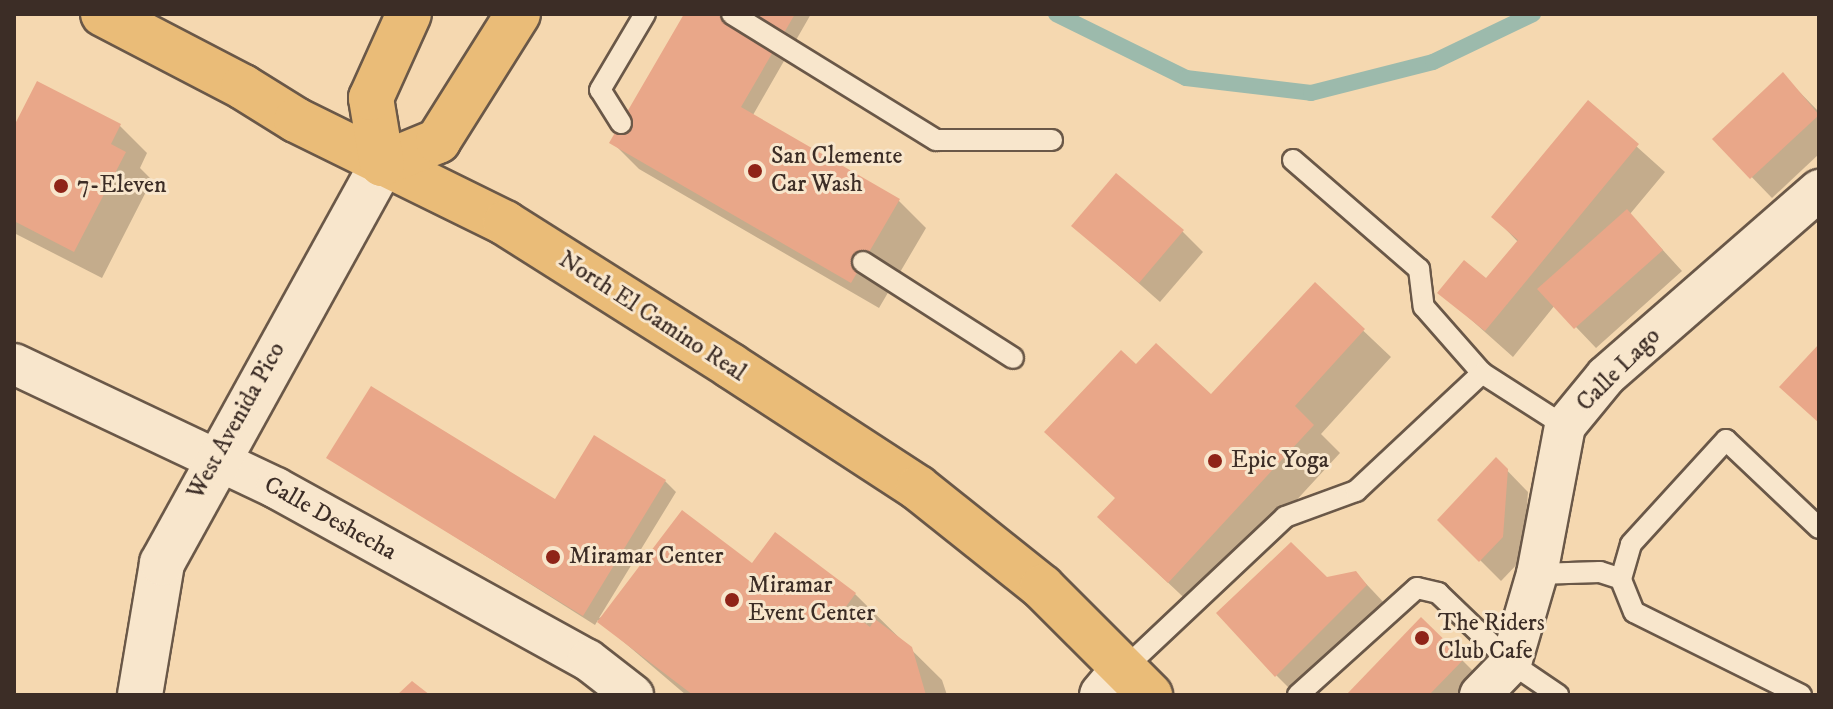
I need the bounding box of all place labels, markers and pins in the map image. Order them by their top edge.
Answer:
place label: San Clemente Car Wash [771,143,902,199]
marker: San Clemente Car Wash [746,162,764,180]
place label: 7-Eleven [77,172,166,200]
marker: 7-Eleven [52,177,70,195]
place label: Epic Yoga [1231,447,1329,475]
marker: Epic Yoga [1206,452,1224,470]
place label: Miramar Center [569,543,723,571]
marker: Miramar Center [544,548,562,566]
place label: Miramar Event Center [748,572,875,628]
marker: Miramar Event Center [723,591,741,609]
place label: The Riders Club Cafe [1438,610,1545,666]
marker: The Riders Club Cafe [1413,629,1431,647]

